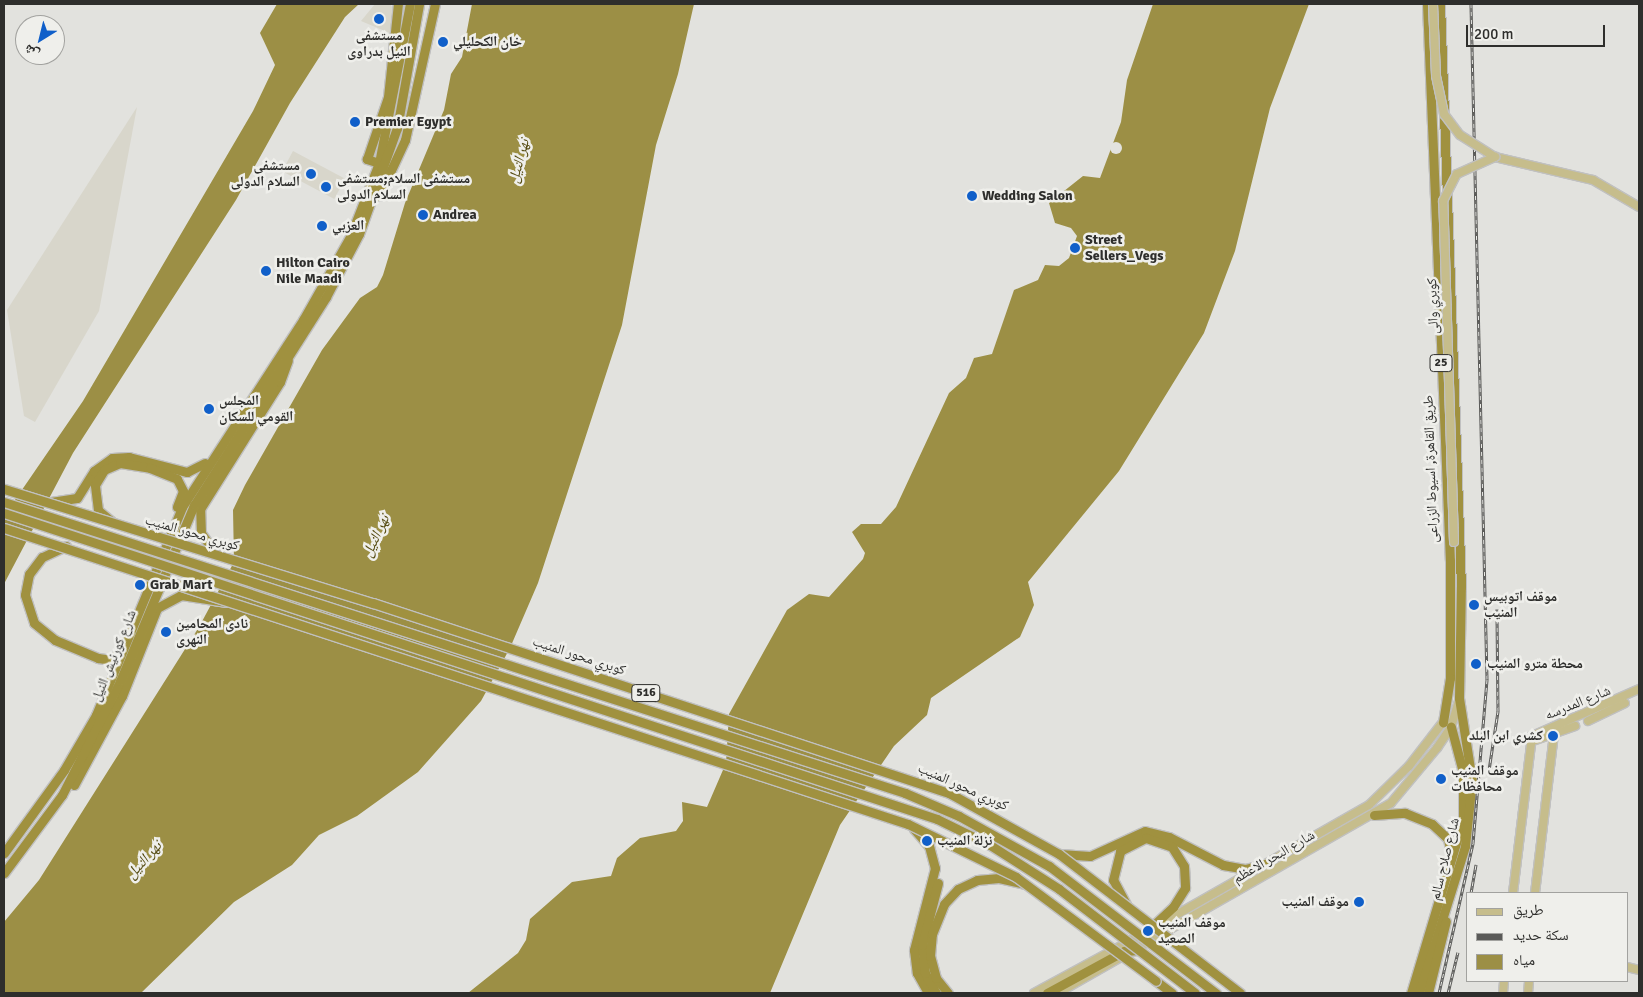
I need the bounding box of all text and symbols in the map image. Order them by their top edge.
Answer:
marker: مستشفى النيل بدراوى [372,12,386,26]
north arrow [15,15,65,65]
scale bar [1468,15,1607,47]
text: 200 m [1474,25,1514,43]
place label: مستشفى النيل بدراوى [347,28,411,60]
place label: خان الكحليلي [453,34,522,50]
marker: خان الكحليلي [437,36,449,48]
text: ش [20,40,42,63]
place label: Premier Egypt [365,114,452,130]
marker: Premier Egypt [349,116,361,128]
water label: نهر النيل [505,137,533,185]
place label: مستشفى السلام الدولى [231,158,300,190]
marker: مستشفى السلام الدولى [304,167,318,181]
place label: مستشفى السلام;مستشفى السلام الدولى [337,171,470,203]
marker: مستشفى السلام;مستشفى السلام الدولى [319,180,333,194]
place label: Wedding Salon [982,188,1073,204]
marker: Wedding Salon [966,190,978,202]
place label: Andrea [433,207,477,223]
marker: Andrea [417,209,429,221]
place label: العزبي [332,218,364,234]
marker: العزبي [316,220,328,232]
place label: Street Sellers_Vegs [1085,232,1163,264]
marker: Street Sellers_Vegs [1069,242,1081,254]
place label: Hilton Cairo Nile Maadi [276,255,350,288]
marker: Hilton Cairo Nile Maadi [260,265,272,277]
street label: كوبري والى [1424,278,1442,334]
road number: 25 [1428,353,1454,372]
place label: المجلس القومي للسكان [219,393,293,426]
street label: طريق القاهرة, اسيوط الزراعى [1420,395,1442,543]
marker: المجلس القومي للسكان [203,403,215,415]
street label: كوبري محور المنيب [143,512,241,554]
water label: نهر النيل [358,512,394,560]
place label: Grab Mart [150,577,213,593]
marker: Grab Mart [134,579,146,591]
place label: موقف اتوبيس المنيب [1484,589,1557,622]
marker: موقف اتوبيس المنيب [1468,599,1480,611]
street label: شارع كورنيش النيل [88,608,140,704]
place label: نادى المحامين النهرى [176,616,248,648]
marker: نادى المحامين النهرى [160,626,172,638]
street label: كوبري محور المنيب [530,633,628,679]
place label: محطة مترو المنيب [1487,656,1583,672]
marker: محطة مترو المنيب [1469,657,1483,671]
street label: شارع المدرسه [1543,682,1613,724]
road number: 516 [631,684,661,702]
place label: كشري ابن البلد [1469,728,1543,744]
marker: كشري ابن البلد [1547,730,1559,742]
street label: كوبري محور المنيب [915,760,1011,814]
place label: موقف المنيب محافظات [1451,763,1519,796]
marker: موقف المنيب محافظات [1435,773,1447,785]
street label: شارع صلاح سالم [1427,816,1463,902]
street label: شارع البحر الاعظم [1230,827,1318,887]
place label: نزلة المنيب [937,833,992,849]
marker: نزلة المنيب [921,835,933,847]
water label: نهر النيل [122,837,166,883]
legend [1466,892,1628,982]
place label: موقف المنيب [1281,894,1349,910]
marker: موقف المنيب [1353,896,1365,908]
text: طريق [1513,901,1544,919]
place label: موقف المنيب الصعيد [1158,915,1226,948]
marker: موقف المنيب الصعيد [1142,925,1154,937]
text: سكة حديد [1513,926,1569,944]
text: مياه [1513,951,1535,969]

